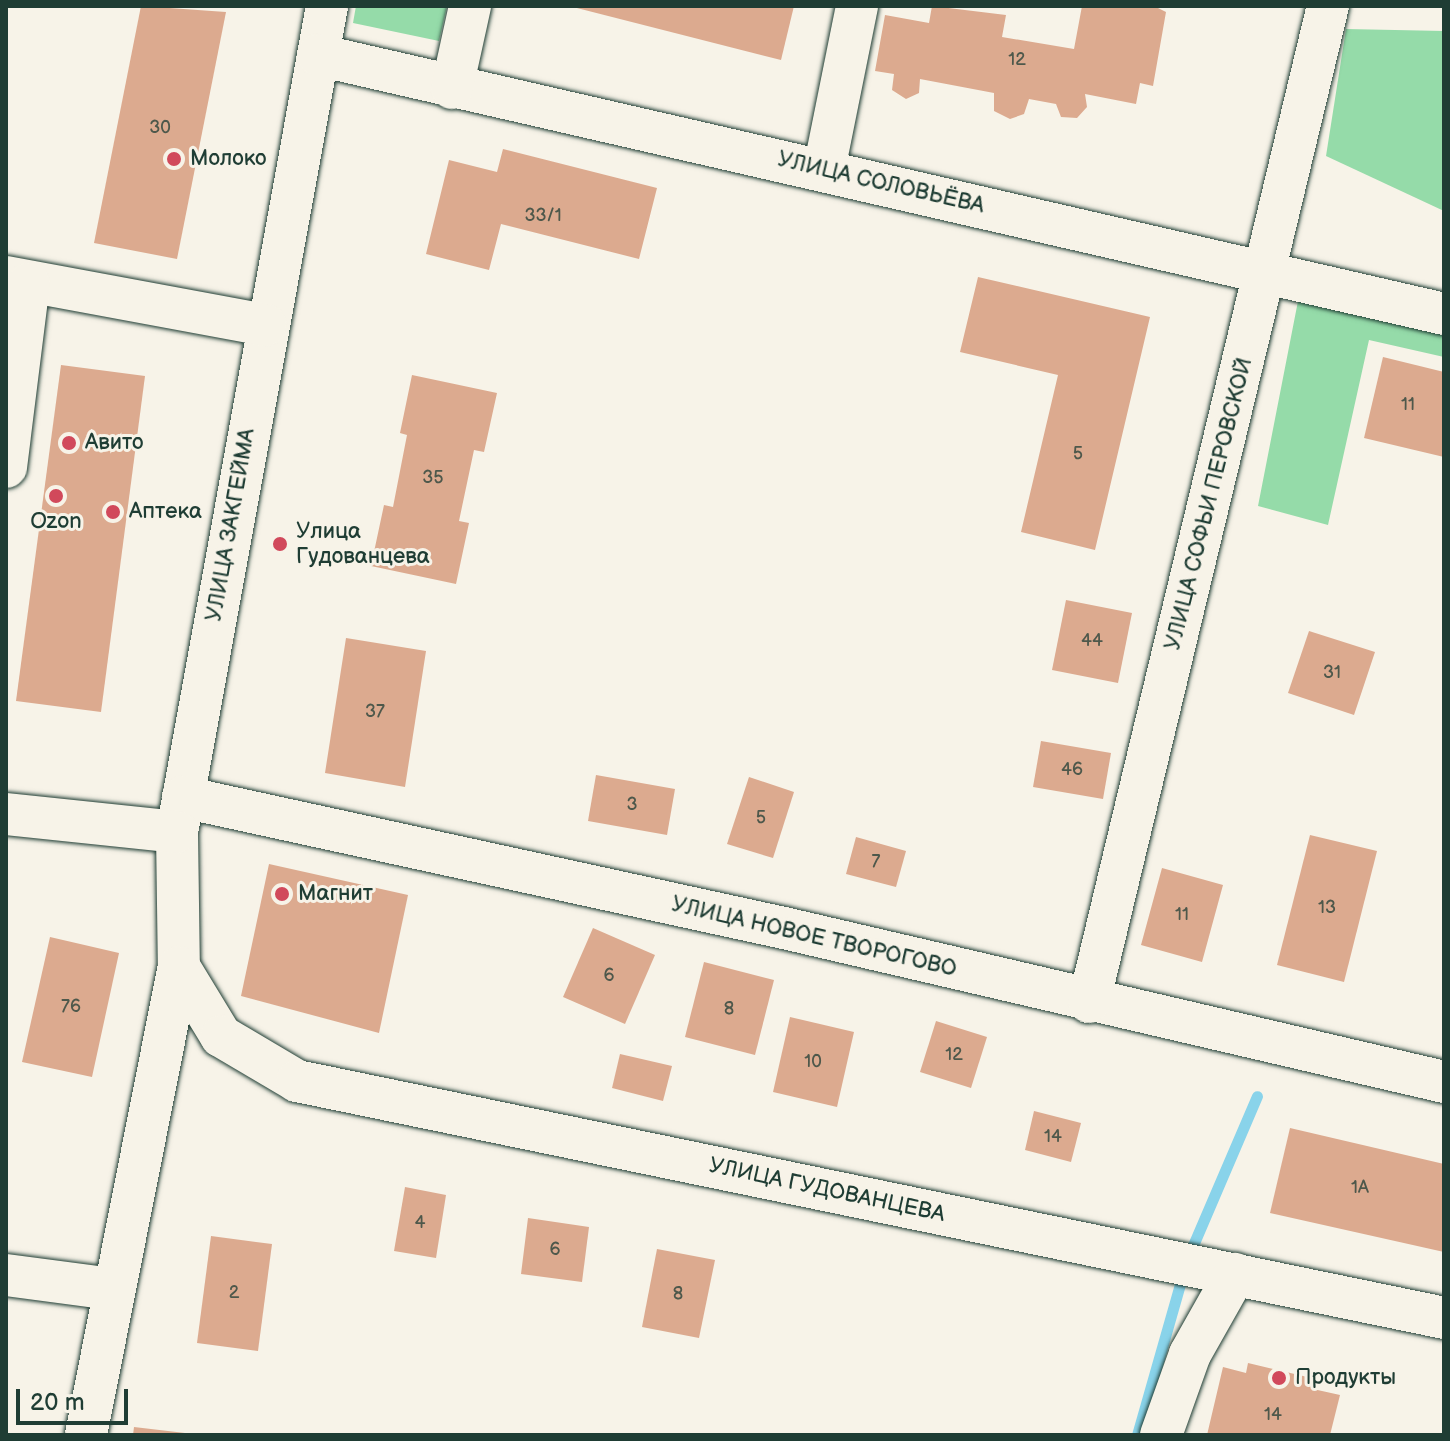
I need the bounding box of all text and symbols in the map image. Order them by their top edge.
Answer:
house number: 12 [1008,49,1026,71]
house number: 30 [149,117,171,139]
place label: Молоко [190,146,266,172]
street label: УЛИЦА СОЛОВЬЁВА [775,146,987,220]
marker: Молоко [165,150,183,168]
house number: 33/1 [524,205,562,227]
street label: УЛИЦА СОФЬИ ПЕРОВСКОЙ [1160,355,1258,653]
house number: 11 [1401,394,1415,416]
street label: УЛИЦА ЗАКГЕЙМА [201,426,261,624]
place label: Авито [85,430,143,456]
marker: Авито [60,434,78,452]
house number: 5 [1073,443,1083,465]
house number: 35 [422,467,444,489]
marker: Ozon [47,487,65,505]
place label: Аптека [129,499,202,525]
marker: Аптека [104,503,122,521]
place label: Ozon [30,509,82,535]
place label: Улица Гудованцева [296,518,430,570]
marker: Улица Гудованцева [271,535,289,553]
house number: 44 [1081,630,1103,652]
house number: 31 [1323,662,1341,684]
house number: 37 [365,701,385,723]
house number: 46 [1061,759,1083,781]
house number: 3 [626,794,638,816]
house number: 5 [756,807,766,829]
house number: 7 [872,851,880,873]
place label: Магнит [298,881,373,907]
marker: Магнит [273,885,291,903]
street label: УЛИЦА НОВОЕ ТВОРОГОВО [669,891,959,983]
house number: 13 [1318,897,1336,919]
house number: 11 [1175,904,1189,926]
house number: 6 [604,965,614,987]
house number: 76 [61,996,81,1018]
house number: 8 [724,998,734,1020]
house number: 12 [945,1044,963,1066]
house number: 10 [804,1051,822,1073]
house number: 14 [1044,1126,1062,1148]
street label: УЛИЦА ГУДОВАНЦЕВА [707,1152,947,1228]
house number: 1А [1351,1177,1369,1199]
house number: 4 [415,1212,425,1234]
house number: 6 [550,1239,560,1261]
house number: 2 [229,1282,239,1304]
house number: 8 [673,1283,683,1305]
place label: Продукты [1295,1365,1396,1391]
marker: Продукты [1270,1369,1288,1387]
scale bar [20,1373,132,1423]
text: 20 m [30,1388,85,1417]
house number: 14 [1264,1404,1282,1426]

